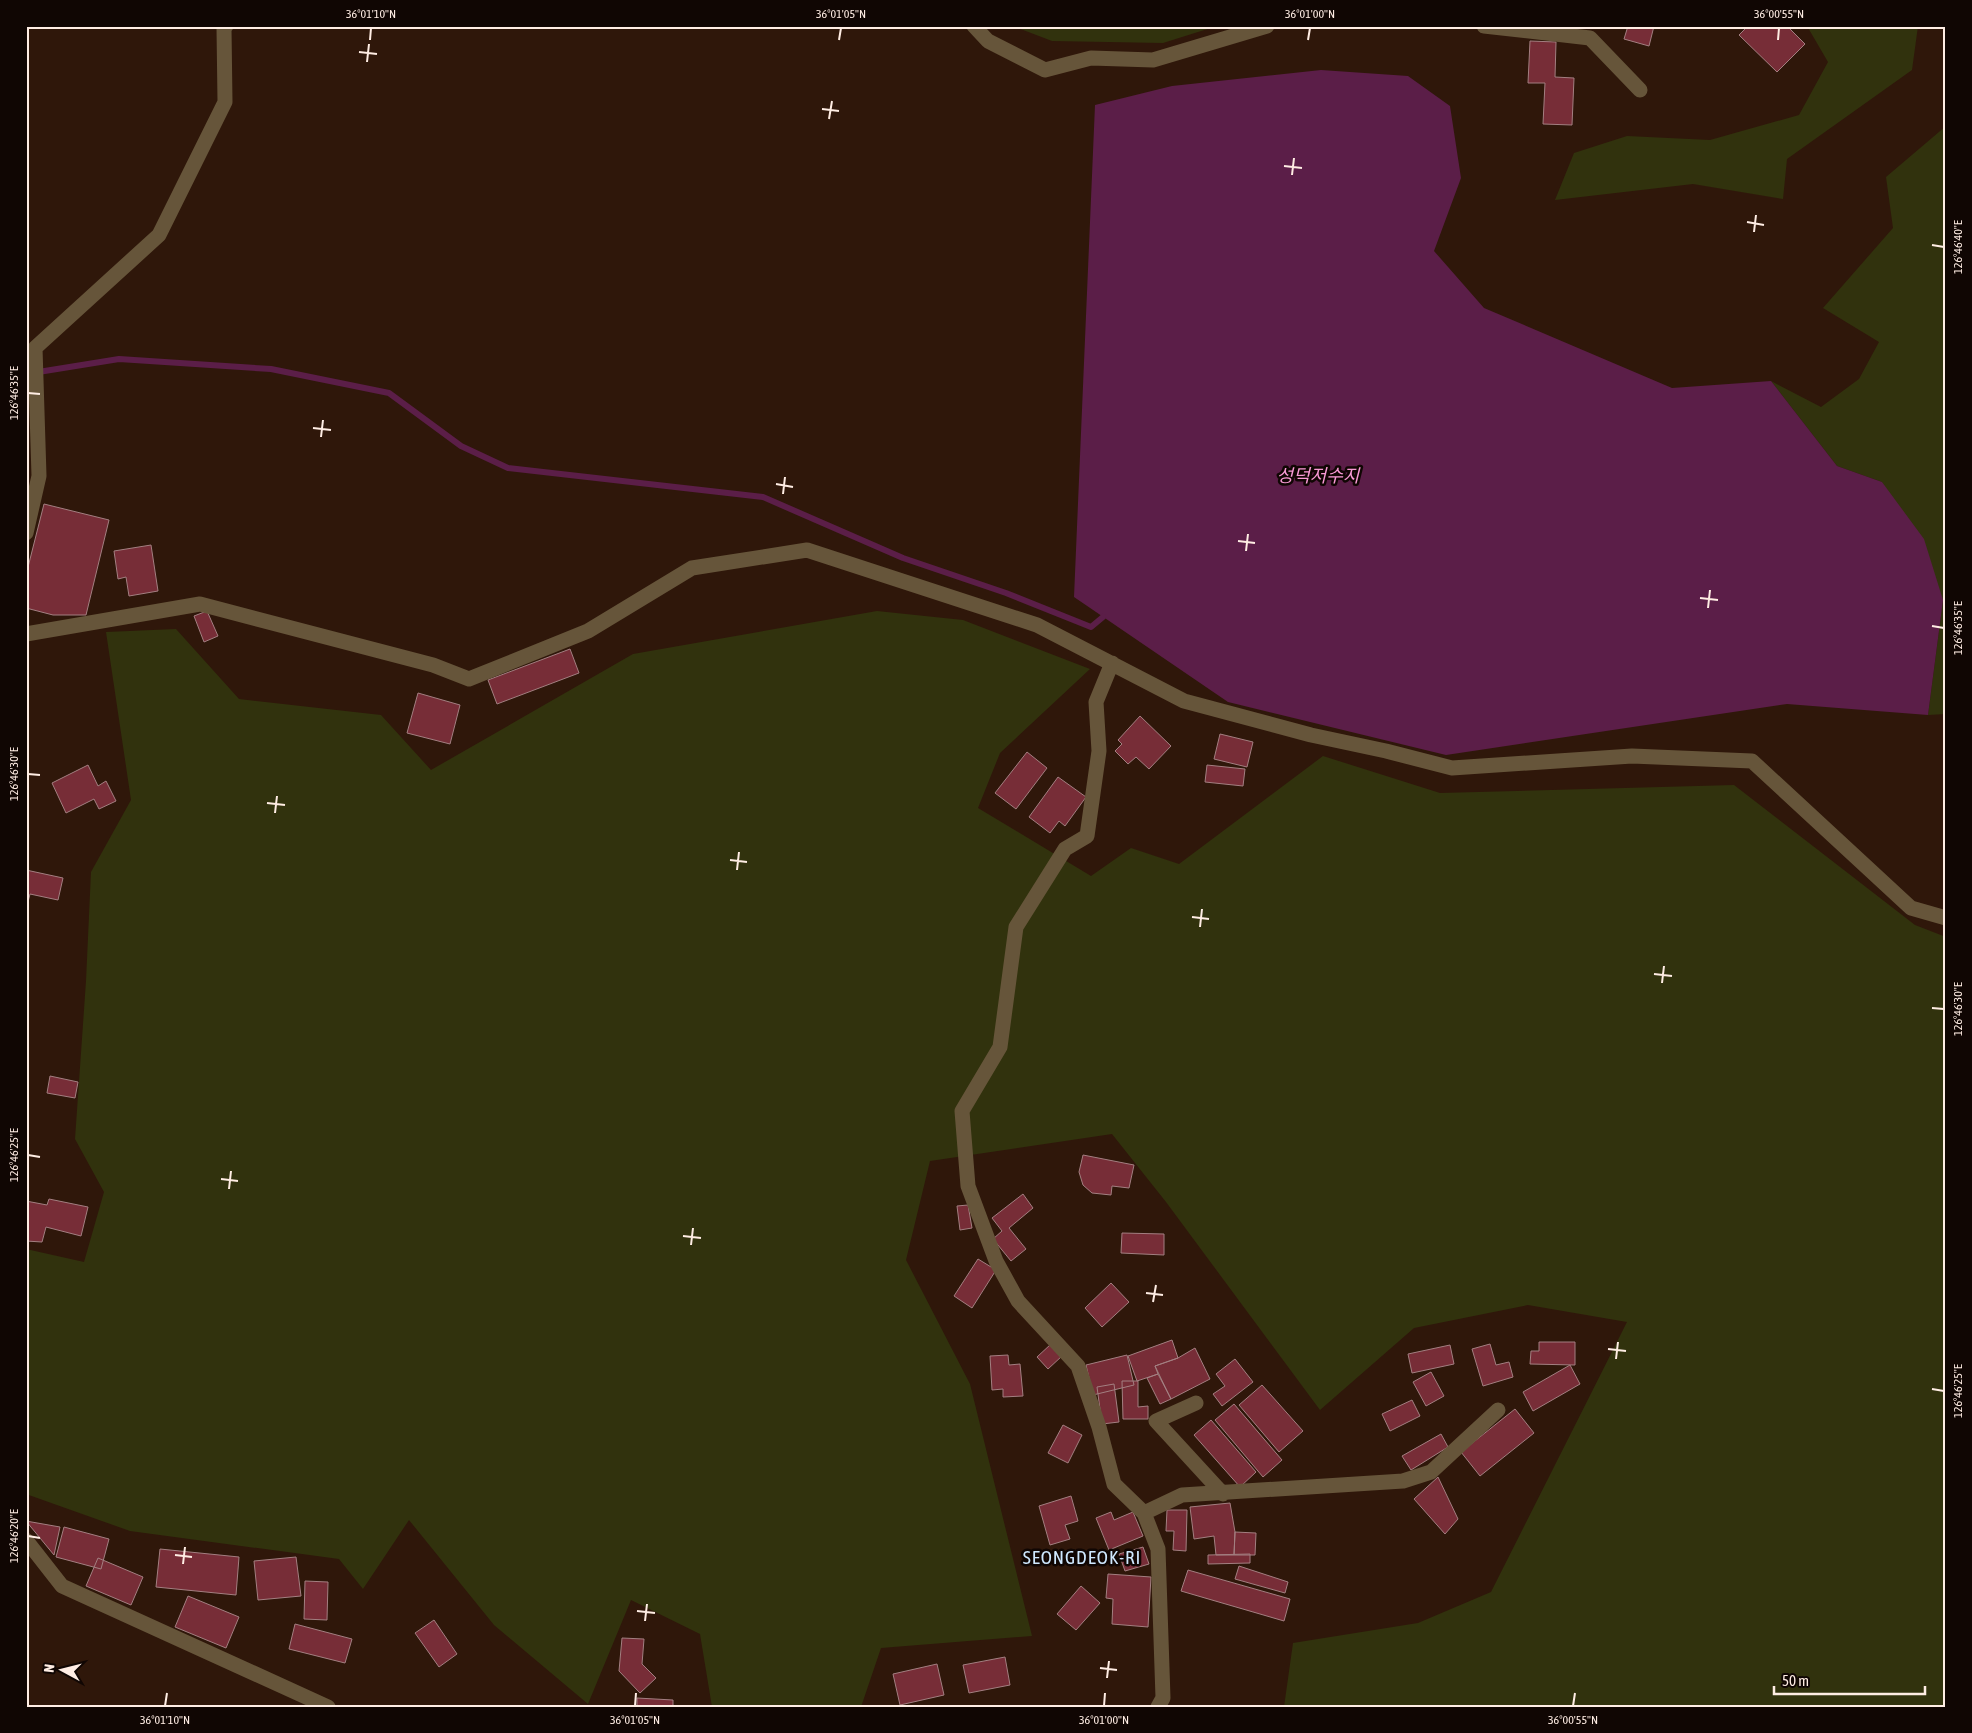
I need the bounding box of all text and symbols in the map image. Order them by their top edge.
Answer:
text: 36°01'10"N [346,7,396,21]
text: 36°01'05"N [816,7,866,21]
text: 36°01'00"N [1285,7,1335,21]
text: 36°00'55"N [1754,7,1804,21]
text: 126°46'40"E [1951,220,1965,274]
text: 126°46'35"E [7,366,21,420]
water label: 성덕저수지 [1277,465,1361,486]
text: 126°46'35"E [1951,601,1965,655]
text: 126°46'30"E [7,747,21,801]
text: 126°46'30"E [1951,982,1965,1036]
text: 126°46'25"E [7,1128,21,1182]
text: 126°46'25"E [1951,1364,1965,1418]
text: 126°46'20"E [7,1509,21,1563]
district label: SEONGDEOK-RI [1023,1546,1141,1568]
north arrow [38,1646,88,1696]
text: N [41,1663,58,1673]
scale bar [1774,1663,1926,1695]
text: 50 m [1782,1672,1809,1689]
text: 36°01'10"N [140,1713,190,1727]
text: 36°01'05"N [610,1713,660,1727]
text: 36°01'00"N [1079,1713,1129,1727]
text: 36°00'55"N [1548,1713,1598,1727]

